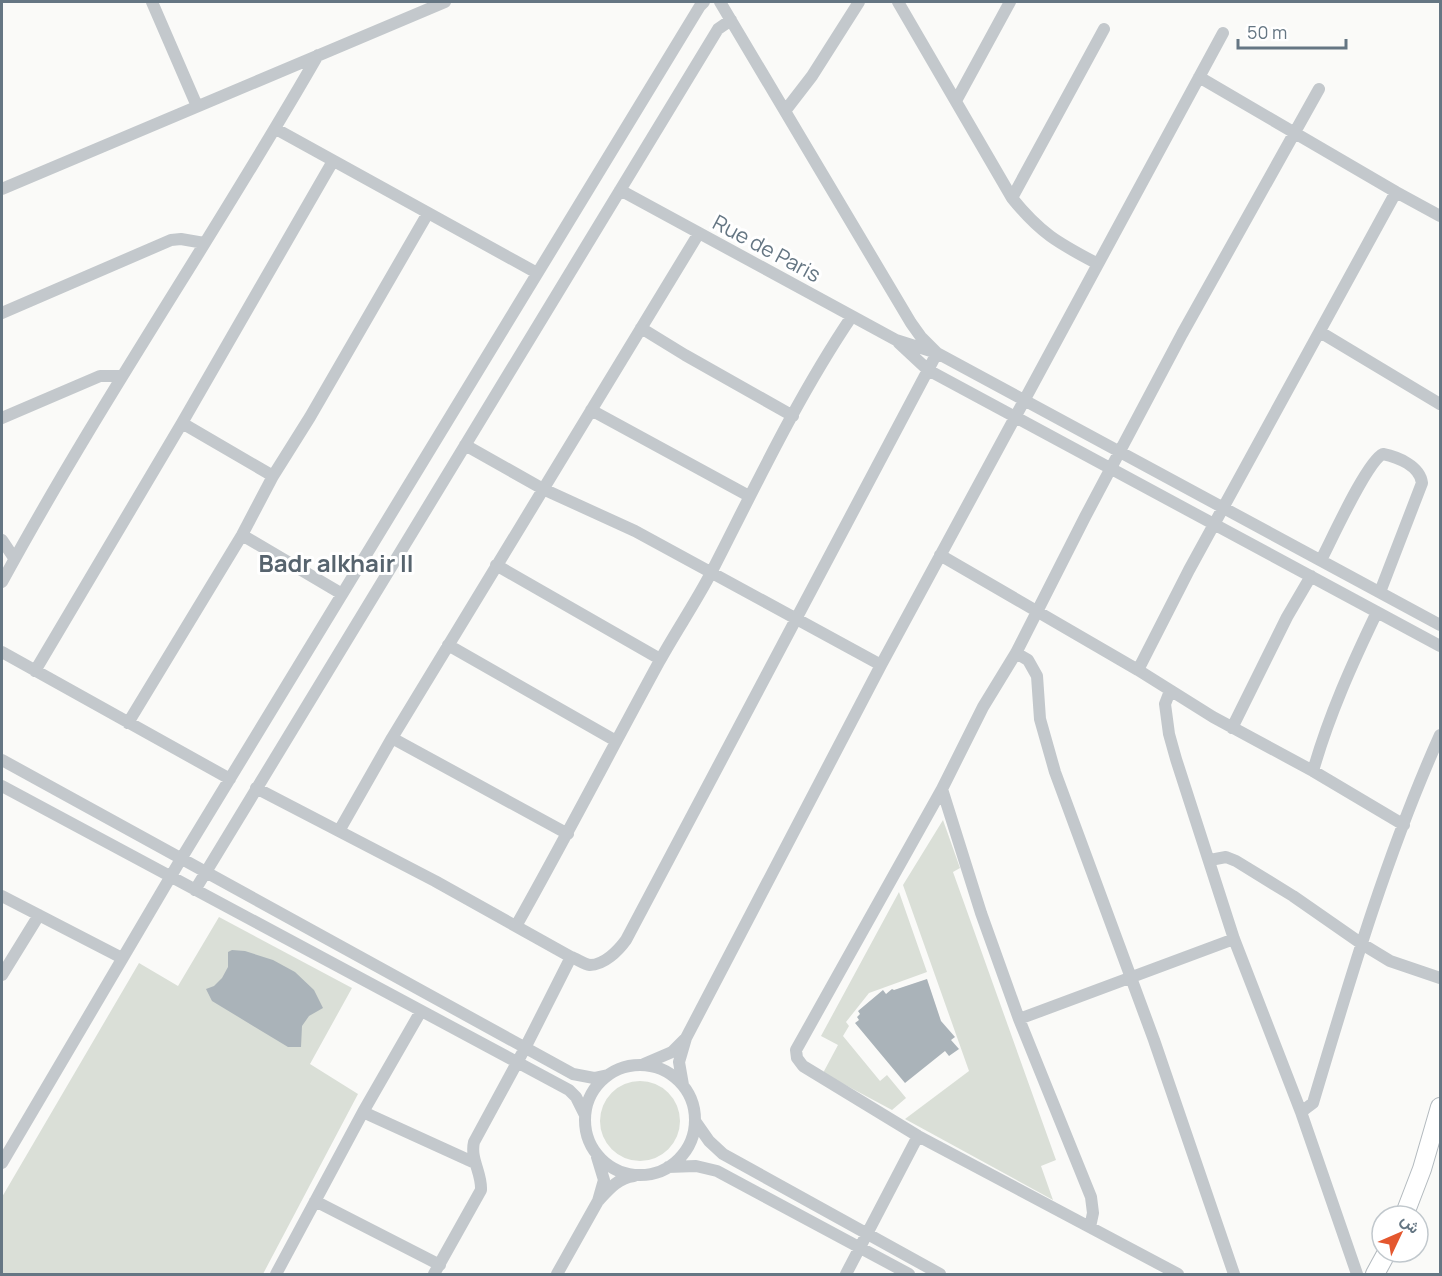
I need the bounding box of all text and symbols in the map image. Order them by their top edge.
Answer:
scale bar [1238,12,1346,50]
text: 50 m [1247,20,1287,44]
street label: Rue de Paris [708,208,826,288]
district label: Badr alkhair II [258,546,414,579]
north arrow [1370,1204,1430,1264]
text: ش [1396,1209,1425,1238]

